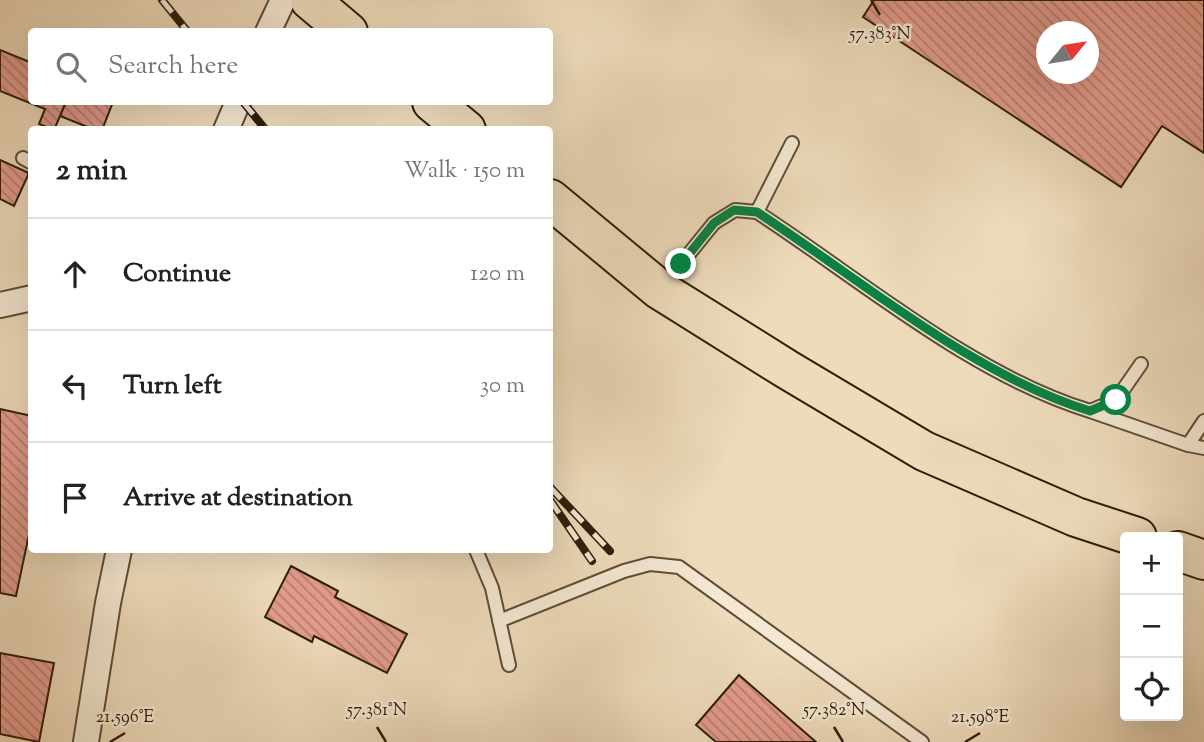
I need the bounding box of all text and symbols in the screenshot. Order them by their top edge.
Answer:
north arrow [1036,21,1099,84]
text: 57.383°N [848,22,911,48]
search box [28,28,553,105]
icon: search [52,48,90,86]
text: Search here [108,48,238,85]
text: 2 min [56,150,128,193]
text: Walk · 150 m [404,155,525,188]
route end [665,248,696,279]
icon: ahead [56,255,94,293]
text: Continue [123,256,231,293]
text: 120 m [470,258,525,291]
icon: left [56,367,94,405]
text: Turn left [123,368,222,405]
text: 30 m [480,370,525,403]
route start [1100,384,1131,415]
icon: arrive [56,479,94,517]
text: Arrive at destination [123,480,353,517]
map controls [1120,532,1183,721]
button: + [1120,532,1183,595]
button: − [1120,595,1183,658]
button: locate [1120,658,1183,721]
text: 57.381°N [346,698,407,724]
text: 57.382°N [802,698,865,724]
text: 21.596°E [96,705,154,731]
text: 21.598°E [951,705,1009,731]

